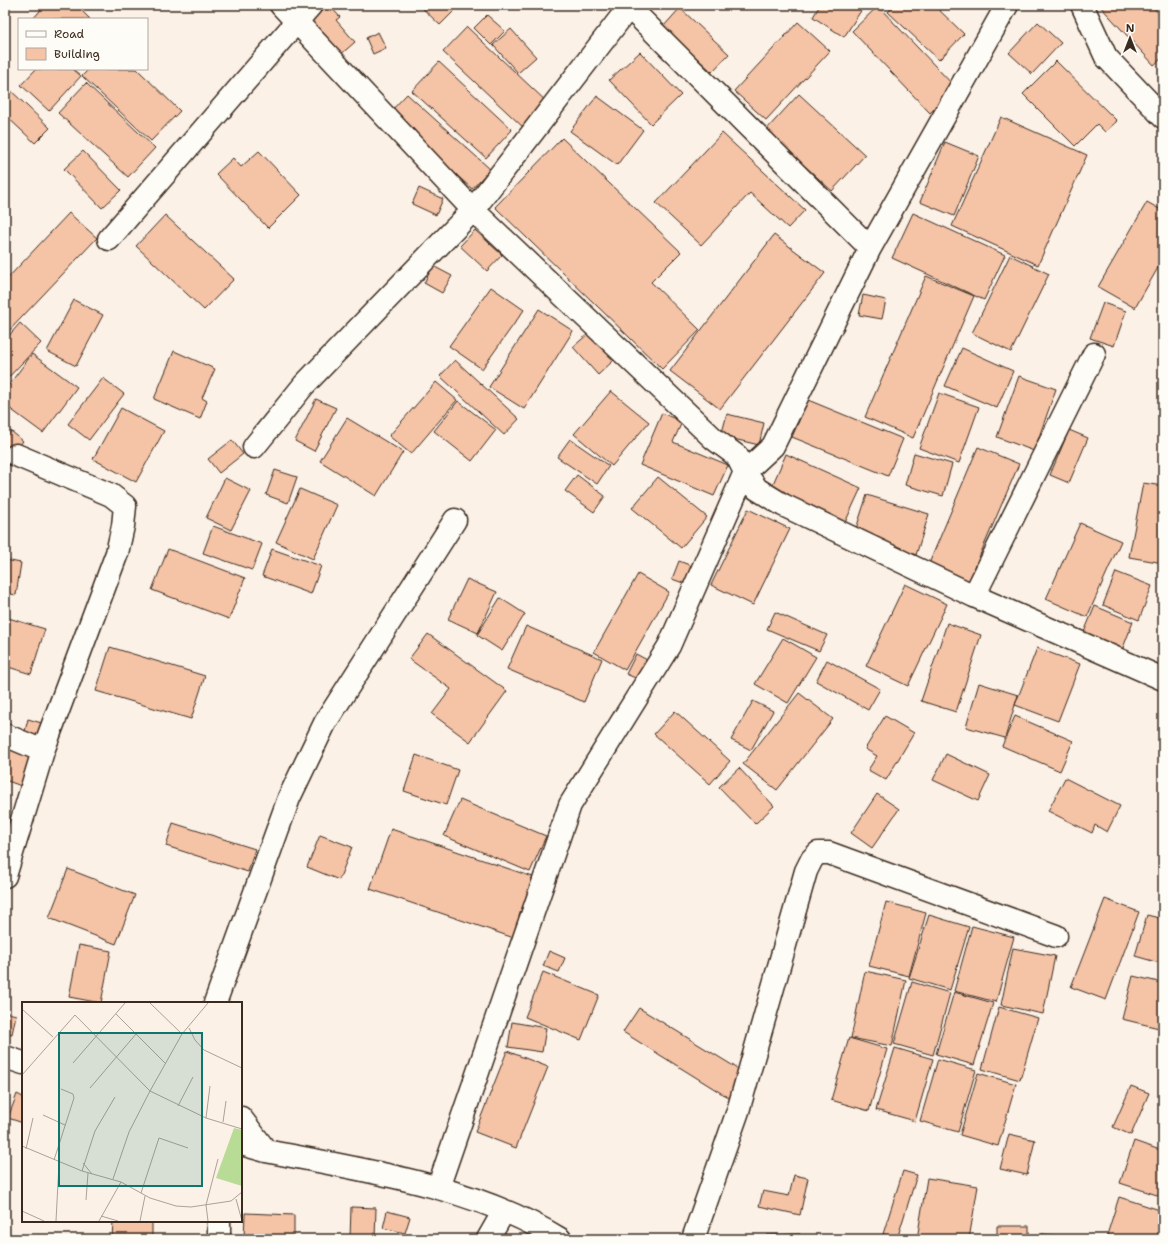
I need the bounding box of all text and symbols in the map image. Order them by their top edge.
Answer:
legend [18,18,148,70]
north arrow [1110,18,1150,58]
text: N [1126,21,1135,36]
text: Road [54,26,85,42]
text: Building [54,46,100,62]
inset map [22,1002,242,1222]

